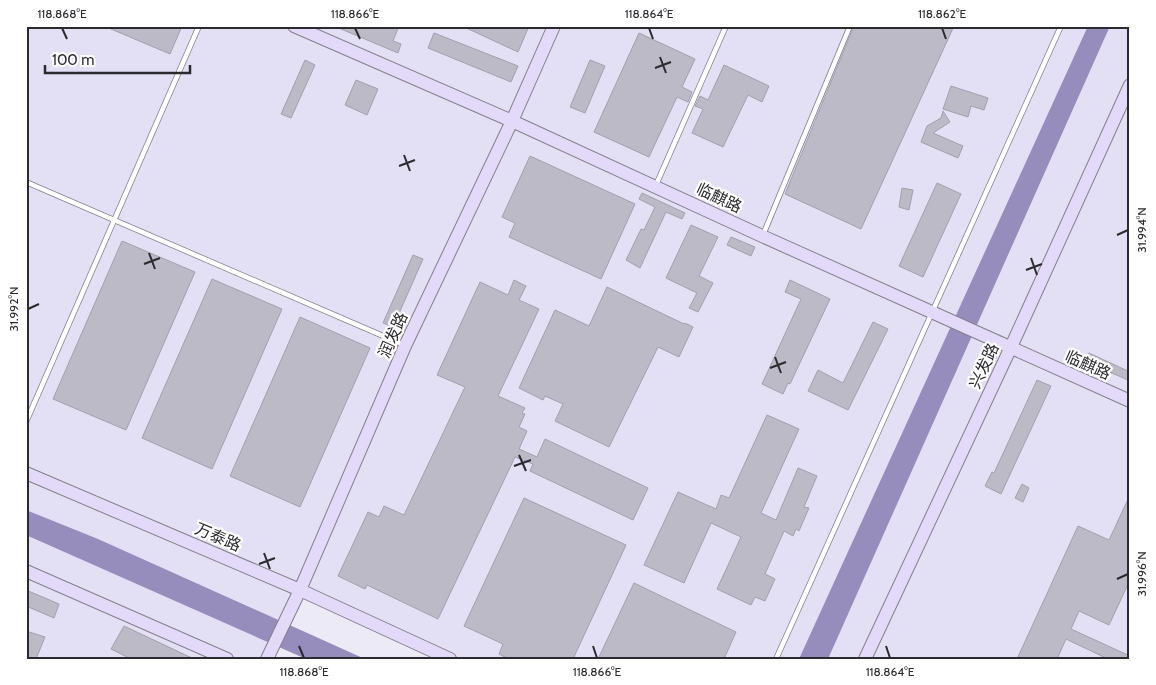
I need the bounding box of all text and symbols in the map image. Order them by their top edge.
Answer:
text: 118.868°E [37,6,87,21]
text: 118.866°E [331,6,380,21]
text: 118.864°E [625,6,674,21]
text: 118.862°E [918,6,966,21]
scale bar [45,42,190,74]
text: 100 m [52,51,94,69]
street label: 临麒路 [693,179,745,217]
text: 31.994°N [1134,207,1149,253]
text: 31.992°N [6,287,21,331]
street label: 润发路 [375,309,411,361]
street label: 兴发路 [965,340,1003,392]
street label: 临麒路 [1062,347,1114,383]
street label: 万泰路 [192,519,244,555]
text: 31.996°N [1134,551,1149,597]
text: 118.868°E [279,664,329,679]
text: 118.866°E [573,664,622,679]
text: 118.864°E [866,664,915,679]

